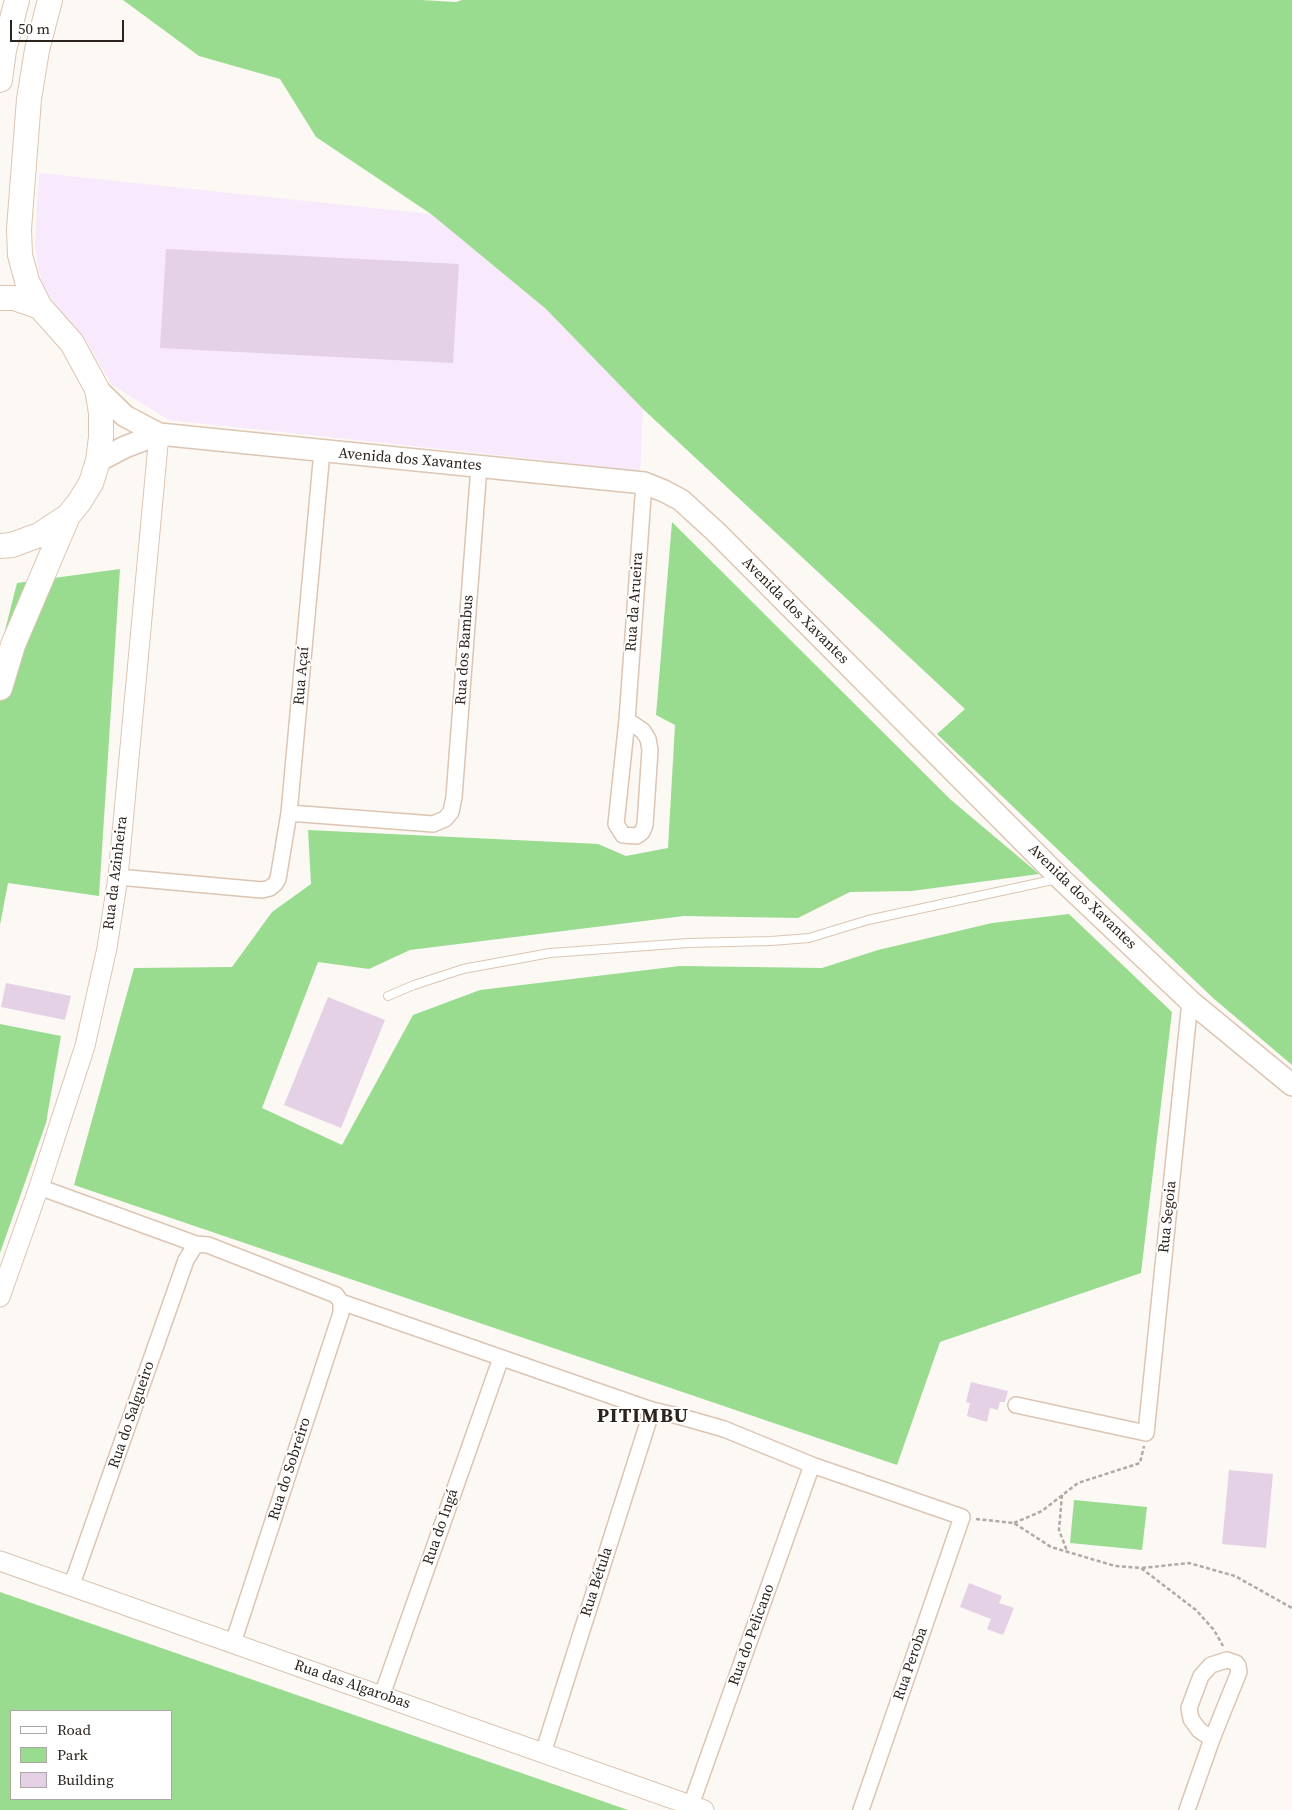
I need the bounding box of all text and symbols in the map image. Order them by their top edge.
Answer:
scale bar [12,10,126,42]
text: 50 m [18,18,50,39]
street label: Avenida dos Xavantes [338,445,482,475]
street label: Rua da Arueira [623,552,647,652]
street label: Avenida dos Xavantes [738,554,852,668]
street label: Rua dos Bambus [452,594,478,706]
street label: Rua Açaí [290,646,314,706]
street label: Rua da Azinheira [100,815,132,931]
street label: Avenida dos Xavantes [1024,841,1140,953]
street label: Rua Segoia [1155,1180,1181,1254]
street label: Rua do Salgueiro [105,1359,159,1471]
district label: PITIMBU [596,1405,690,1429]
street label: Rua do Sobreiro [265,1415,315,1523]
street label: Rua do Ingá [420,1486,462,1568]
street label: Rua Bétula [577,1545,617,1619]
street label: Rua do Pelicano [725,1582,779,1688]
street label: Rua Peroba [890,1625,932,1703]
street label: Rua das Algarobas [291,1657,413,1713]
legend [10,1710,172,1800]
text: Road [57,1719,91,1740]
text: Park [57,1744,88,1765]
text: Building [57,1769,114,1790]

